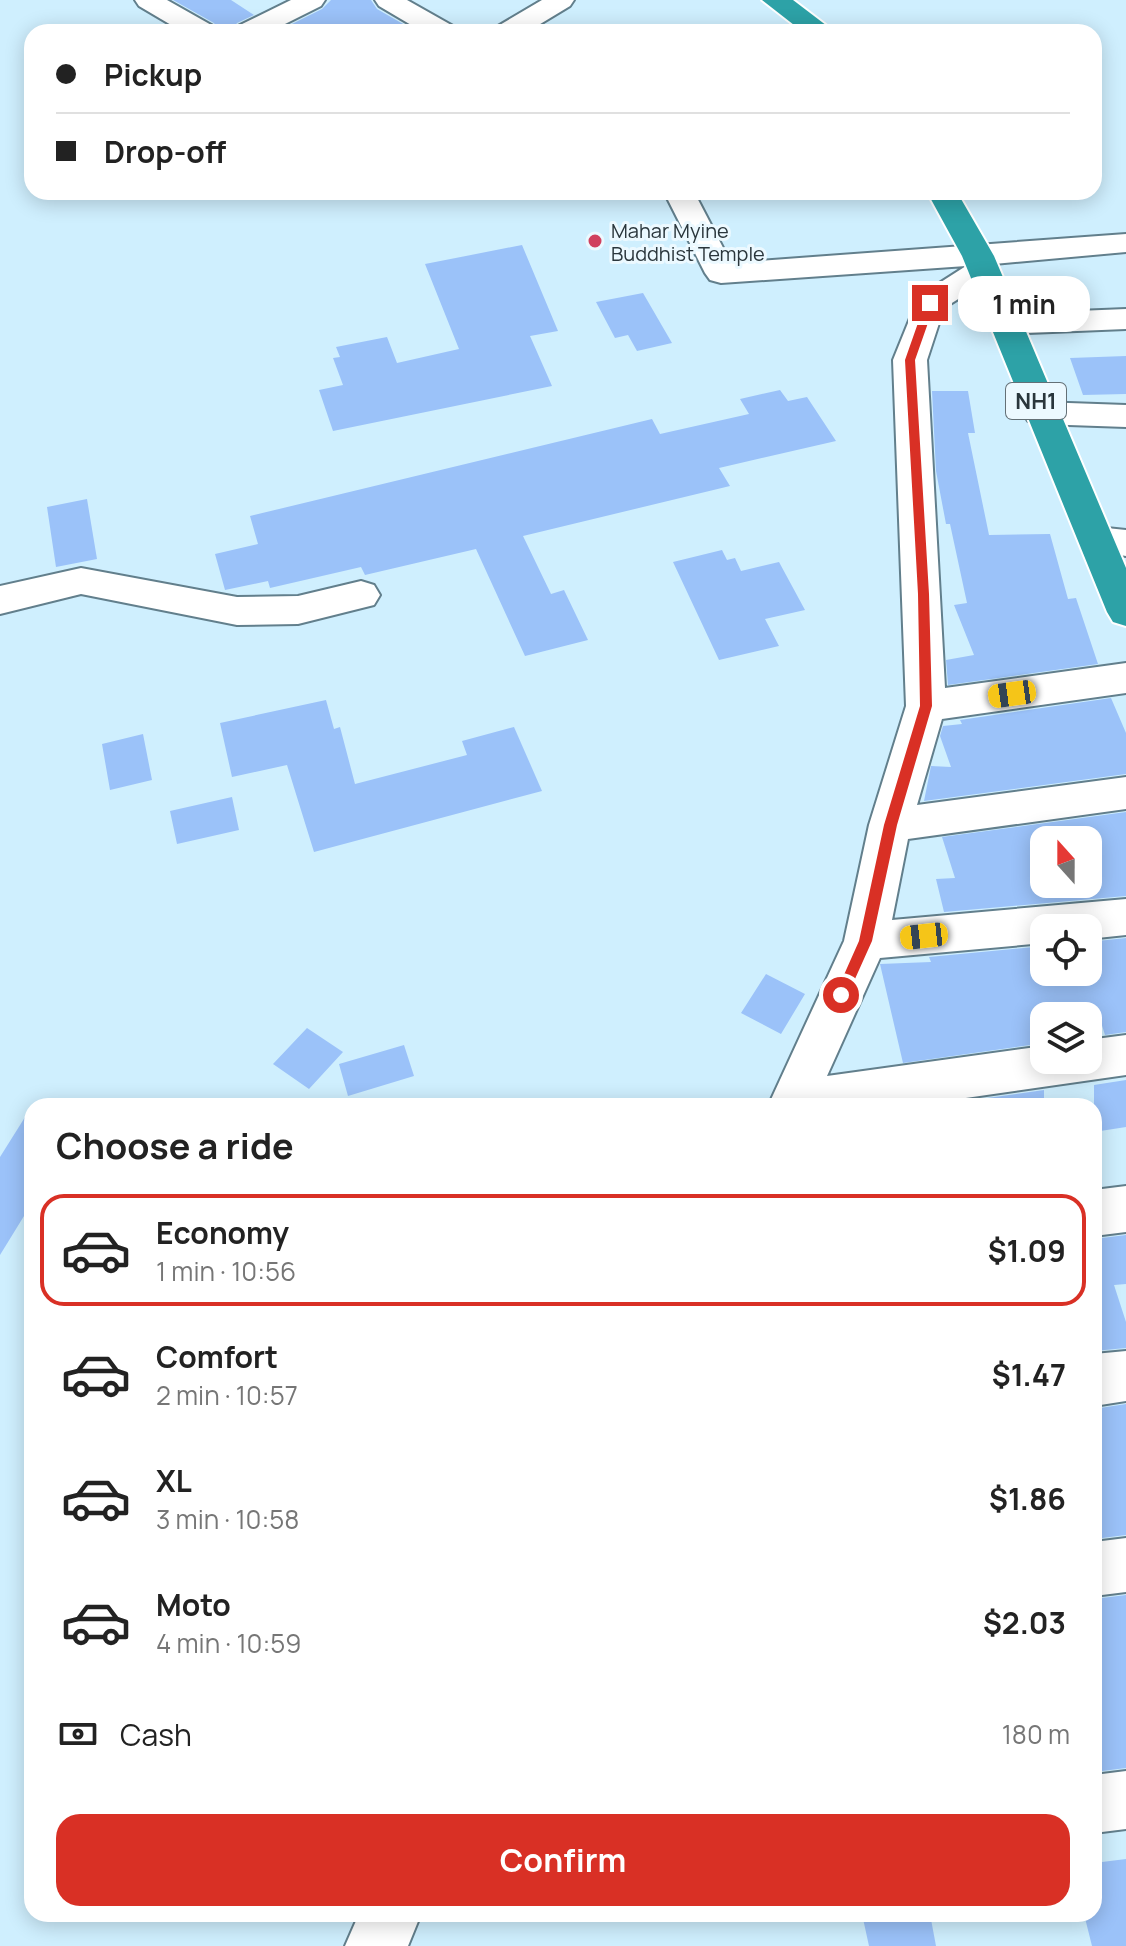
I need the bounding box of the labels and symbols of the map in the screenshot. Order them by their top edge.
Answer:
place label: Mahar Myine Buddhist Temple [611,217,765,267]
marker: Mahar Myine Buddhist Temple [586,232,604,250]
callout: 1 min [958,275,1090,331]
route end [912,285,948,321]
road number: NH1 [1006,383,1066,419]
car [987,679,1037,709]
north arrow [1030,826,1102,898]
car [899,922,949,950]
route start [823,977,859,1013]

